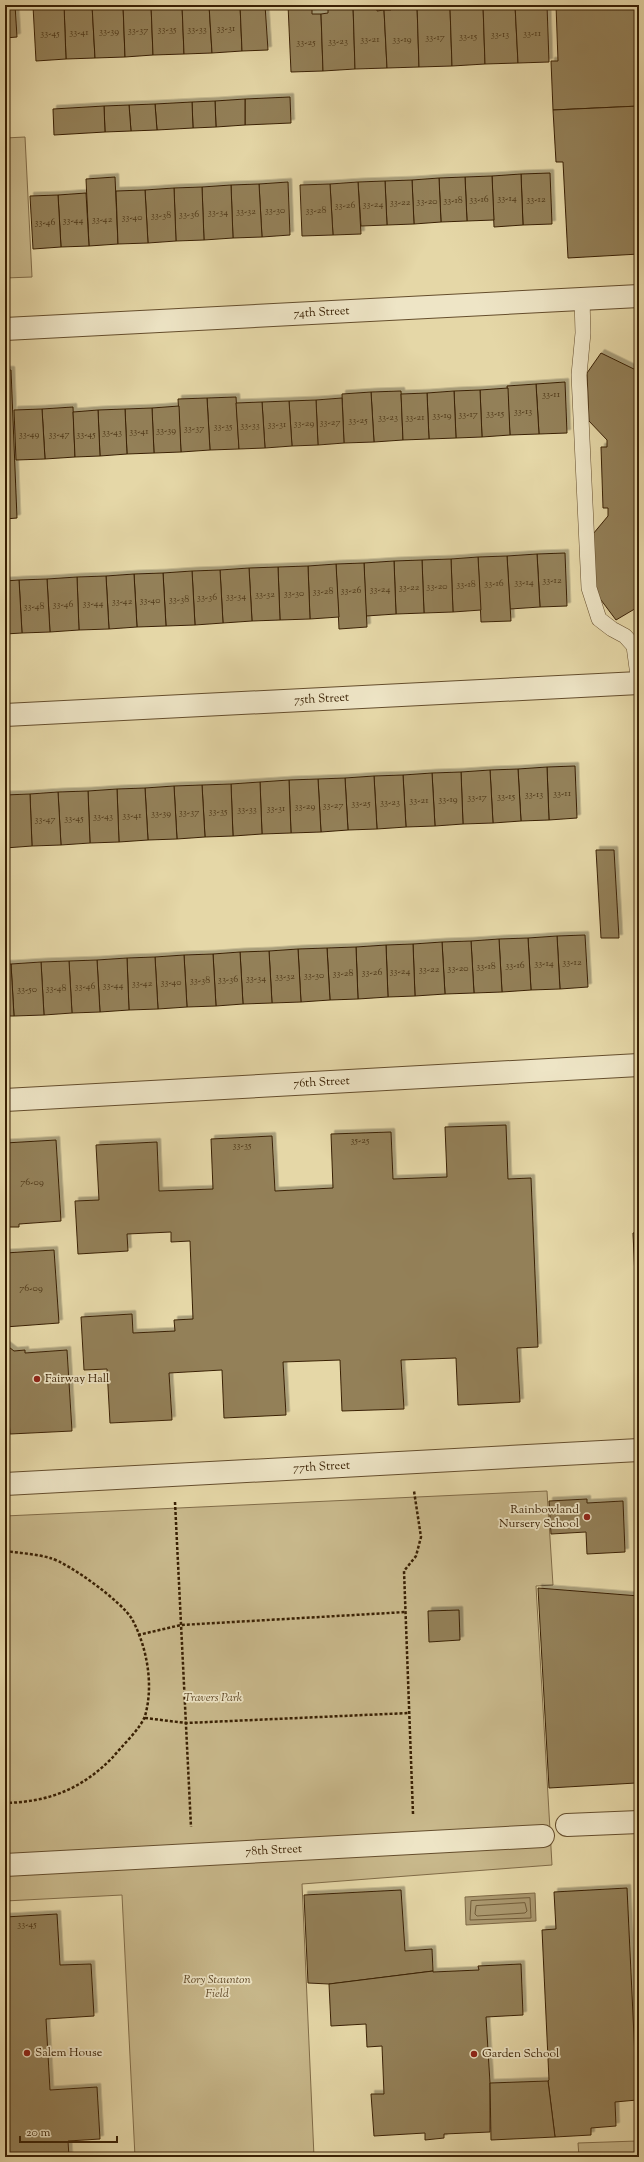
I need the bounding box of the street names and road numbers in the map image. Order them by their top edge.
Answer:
street label: 74th Street [293,302,350,323]
street label: 75th Street [294,689,349,709]
street label: 76th Street [293,1072,350,1093]
street label: 77th Street [293,1457,350,1478]
street label: 78th Street [245,1840,302,1861]

